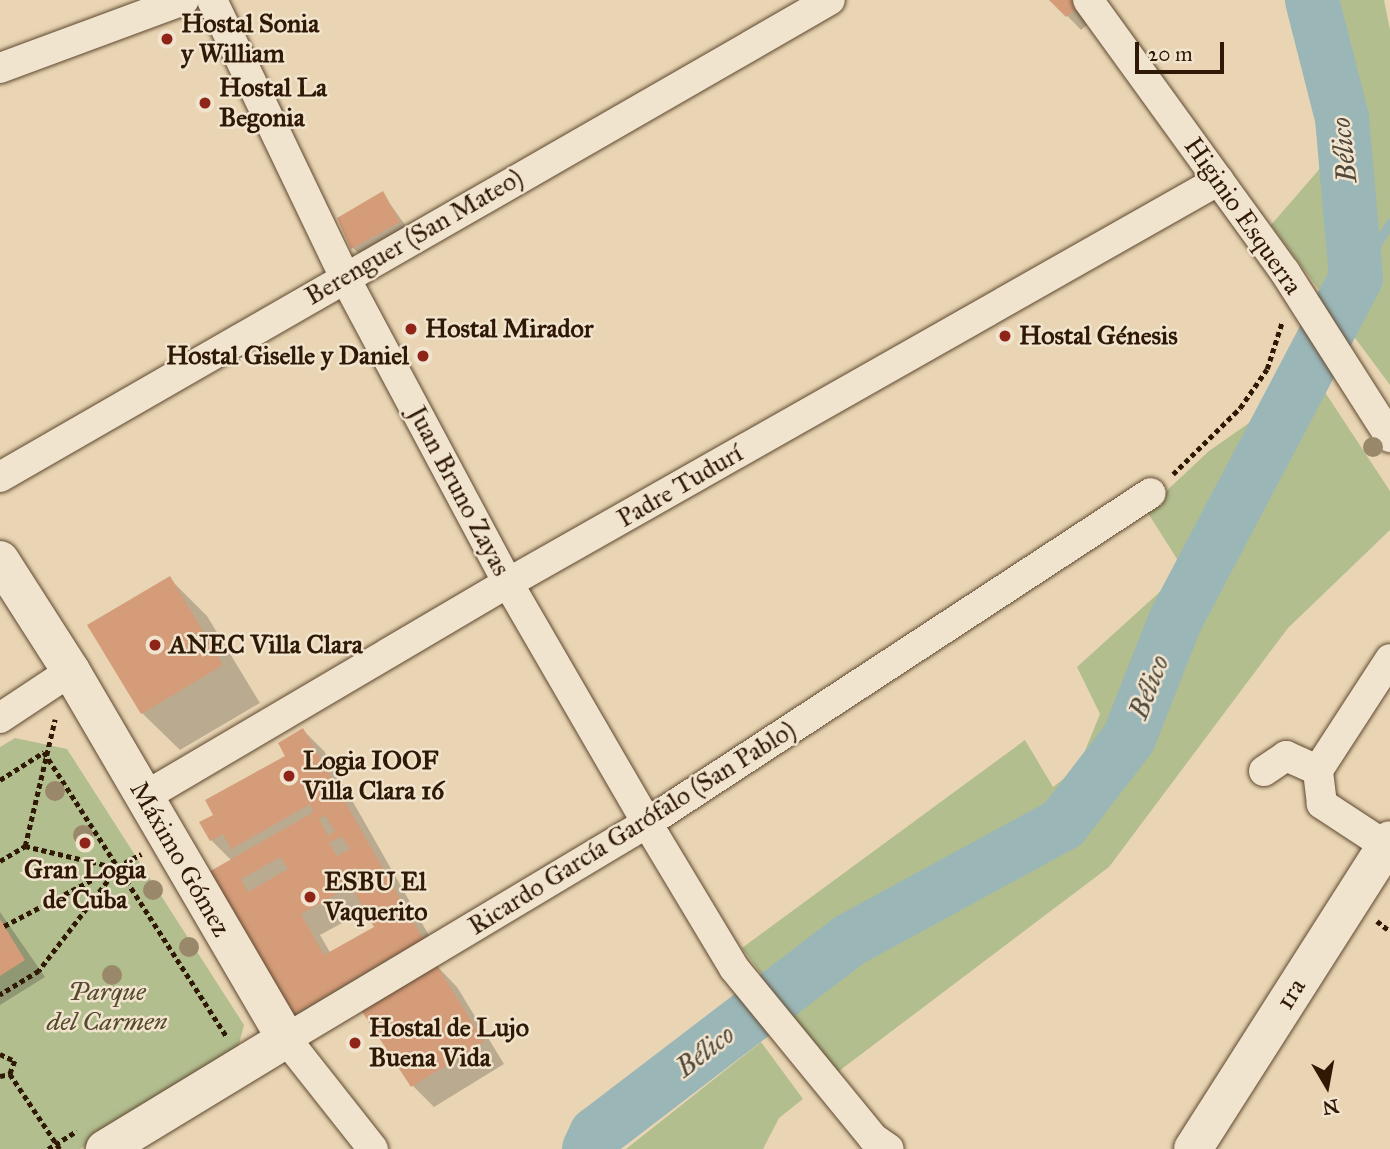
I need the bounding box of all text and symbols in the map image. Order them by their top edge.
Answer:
place label: Hostal Sonia y William [181,8,319,70]
scale bar [1138,28,1227,72]
marker: Hostal Sonia y William [159,31,175,47]
text: 20 m [1148,41,1193,67]
place label: Hostal La Begonia [219,72,327,134]
marker: Hostal La Begonia [197,95,213,111]
water label: Bélico [1324,116,1364,184]
street label: Higinio Esquerra [1177,131,1309,301]
street label: Berenguer (San Mateo) [300,162,528,312]
place label: Hostal Mirador [425,313,593,345]
place label: Hostal Génesis [1019,320,1178,352]
marker: Hostal Mirador [403,321,419,337]
marker: Hostal Génesis [997,328,1013,344]
place label: Hostal Giselle y Daniel [166,340,409,372]
marker: Hostal Giselle y Daniel [415,348,431,364]
street label: Juan Bruno Zayas [401,401,517,581]
street label: Padre Tudurí [612,438,748,534]
place label: ANEC Villa Clara [169,629,363,661]
marker: ANEC Villa Clara [147,637,163,653]
water label: Bélico [1122,650,1176,724]
street label: Ricardo García Garófalo (San Pablo) [463,714,801,942]
place label: Logia IOOF Villa Clara 16 [303,745,444,806]
marker: Logia IOOF Villa Clara 16 [281,768,297,784]
street label: Máximo Gómez [123,776,237,942]
marker: Gran Logia de Cuba [77,835,93,851]
place label: Gran Logia de Cuba [24,854,146,916]
place label: ESBU El Vaquerito [324,866,427,928]
marker: ESBU El Vaquerito [302,889,318,905]
street label: 1ra [1270,973,1312,1015]
park label: Parque del Carmen [47,976,167,1038]
place label: Hostal de Lujo Buena Vida [369,1012,529,1074]
water label: Bélico [669,1018,741,1084]
marker: Hostal de Lujo Buena Vida [347,1035,363,1051]
north arrow [1292,1051,1362,1121]
text: N [1321,1094,1341,1120]

